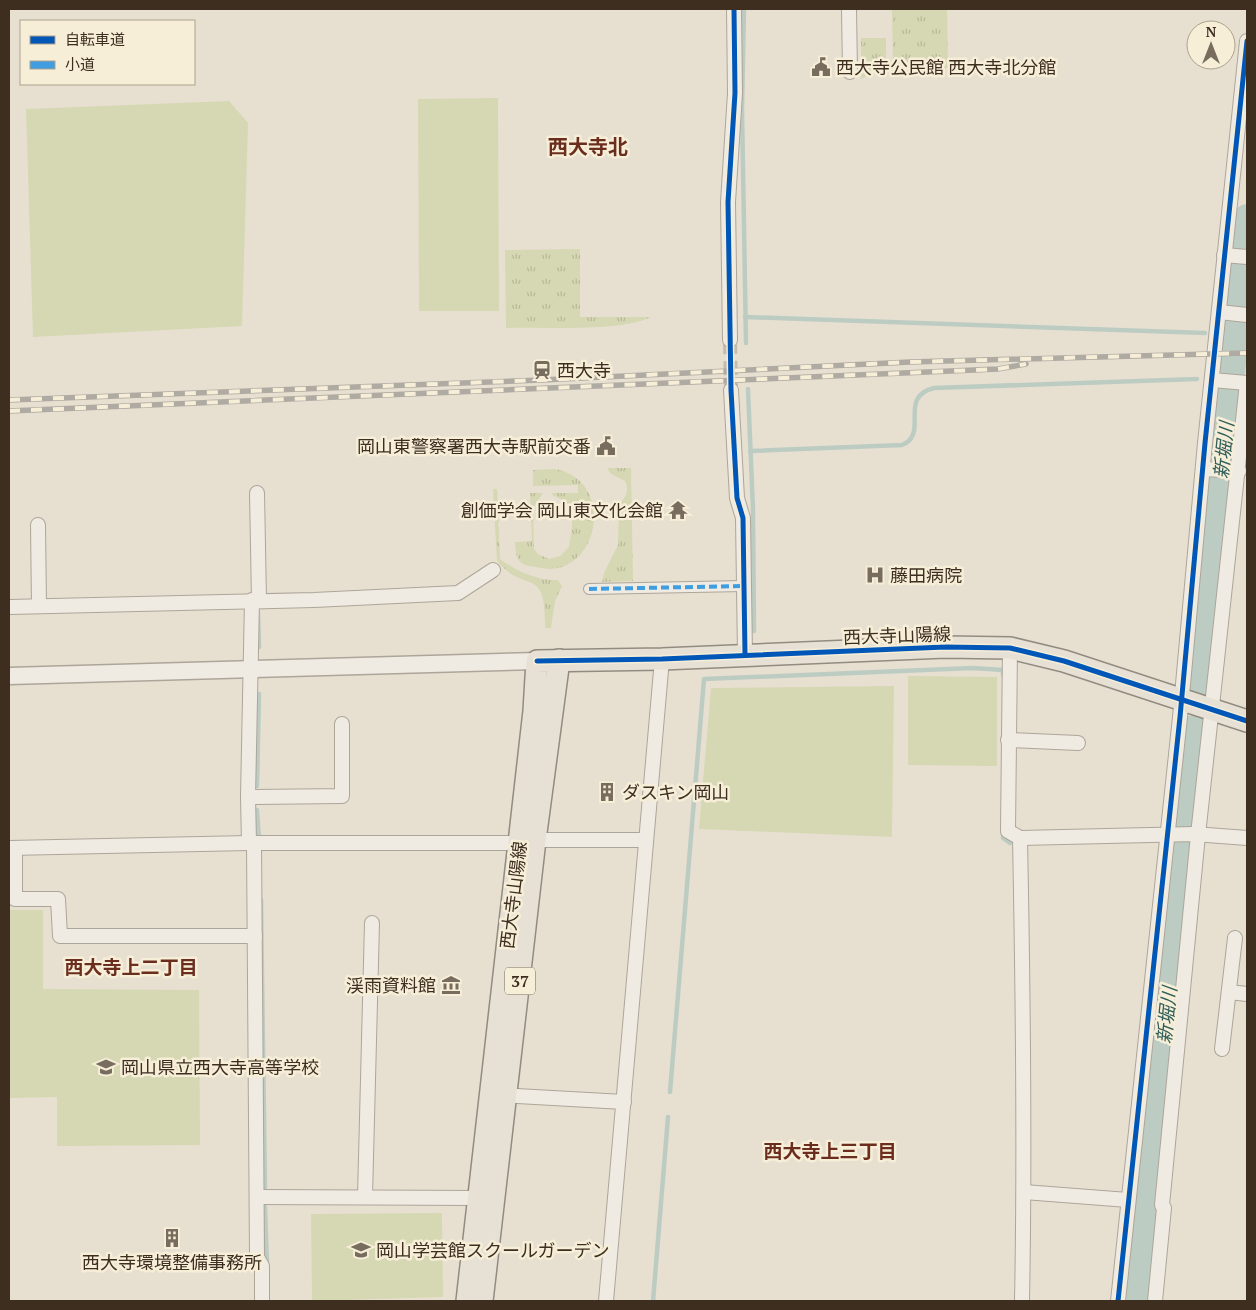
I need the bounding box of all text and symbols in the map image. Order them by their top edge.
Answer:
legend [20,20,195,85]
north arrow [1186,20,1236,70]
text: N [1206,22,1217,41]
text: 自転車道 [65,29,125,49]
text: 小道 [65,54,95,74]
place label: 西大寺公民館 西大寺北分館 [836,55,1056,79]
public building icon: 西大寺公民館 西大寺北分館 [810,56,832,78]
district label: 西大寺北 [548,133,628,160]
place label: 西大寺 [557,358,611,382]
station icon: 西大寺 [531,359,553,381]
water label: 新堀川 [1208,418,1239,480]
place label: 岡山東警察署西大寺駅前交番 [357,434,591,458]
public building icon: 岡山東警察署西大寺駅前交番 [595,435,617,457]
place label: 創価学会 岡山東文化会館 [461,498,663,522]
temple icon: 創価学会 岡山東文化会館 [667,499,689,521]
place label: 藤田病院 [890,563,962,587]
hospital icon: 藤田病院 [864,564,886,586]
street label: 西大寺山陽線 [843,621,951,649]
place label: ダスキン岡山 [622,780,729,804]
building icon: ダスキン岡山 [596,781,618,803]
street label: 西大寺山陽線 [495,840,531,950]
district label: 西大寺上二丁目 [64,954,198,979]
road number: 37 [505,968,535,994]
place label: 渓雨資料館 [346,973,436,997]
museum icon: 渓雨資料館 [440,974,462,996]
water label: 新堀川 [1151,983,1182,1045]
place label: 岡山県立西大寺高等学校 [121,1055,319,1079]
school or university icon: 岡山県立西大寺高等学校 [95,1056,117,1078]
district label: 西大寺上三丁目 [763,1138,897,1163]
building icon: 西大寺環境整備事務所 [161,1227,183,1249]
place label: 岡山学芸館スクールガーデン [376,1238,609,1262]
school or university icon: 岡山学芸館スクールガーデン [350,1239,372,1261]
place label: 西大寺環境整備事務所 [82,1250,262,1274]

